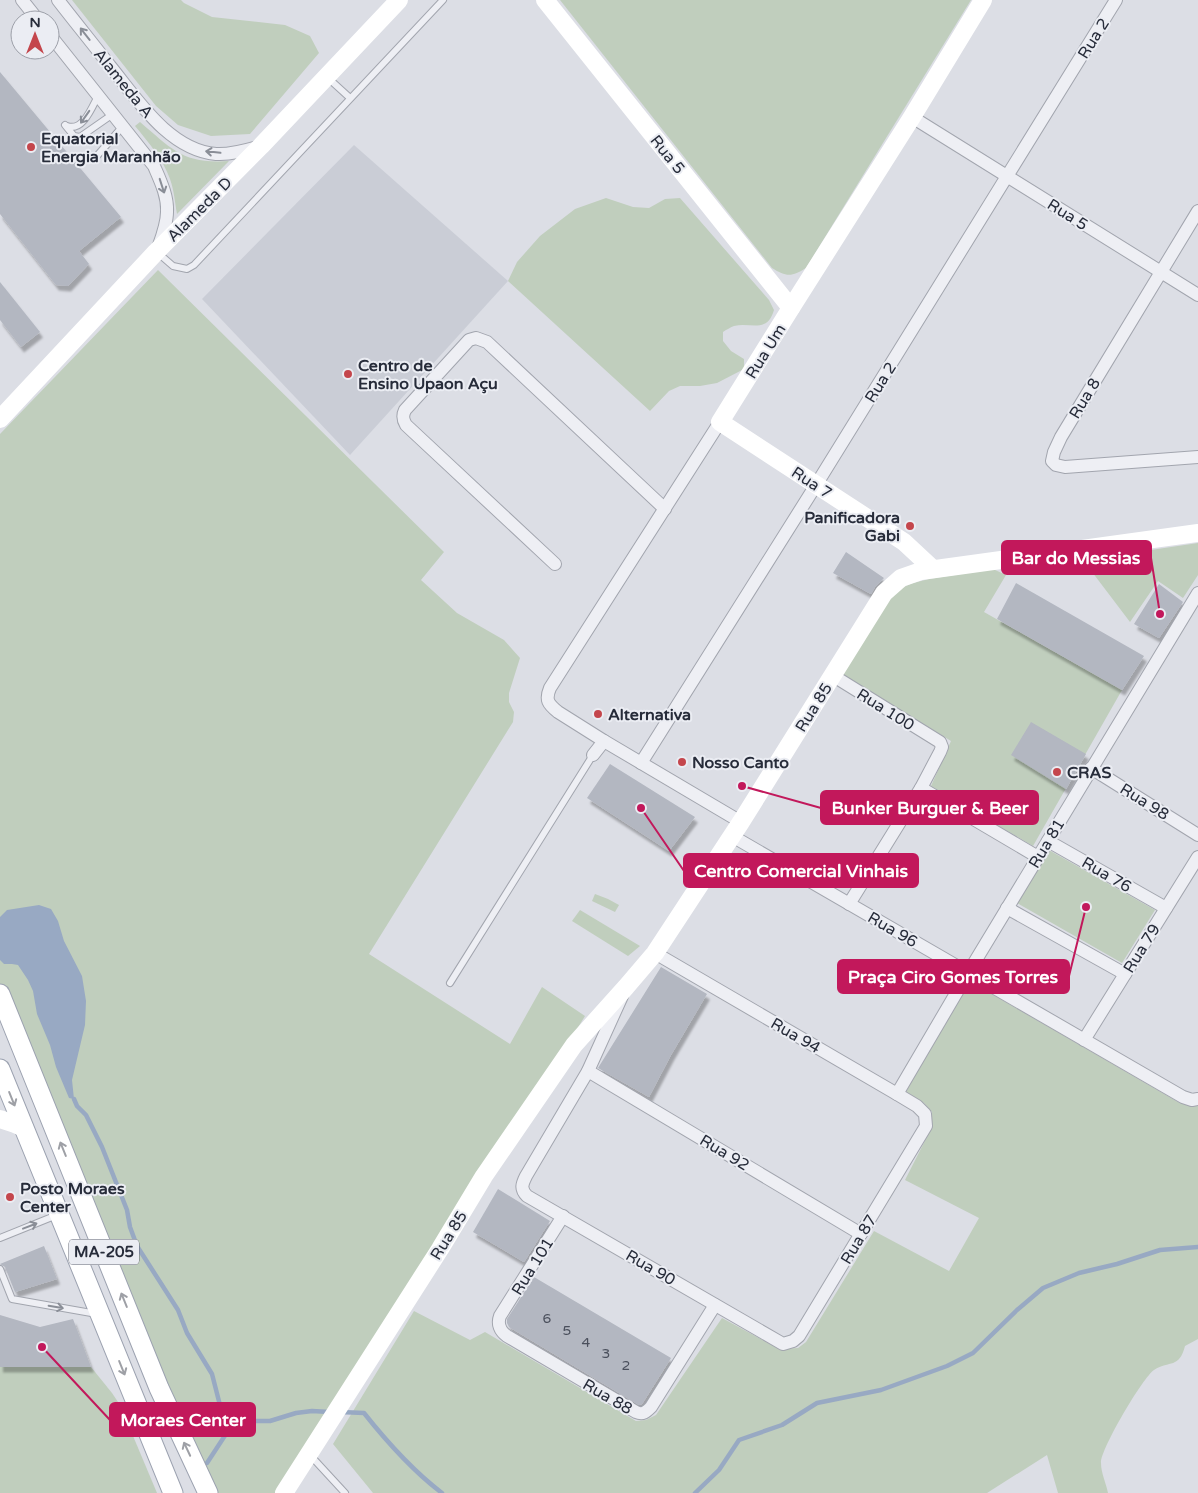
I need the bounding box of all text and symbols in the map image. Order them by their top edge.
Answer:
north arrow [10,10,60,60]
text: N [29,14,41,31]
street label: Rua 2 [1074,14,1114,63]
one-way arrow [79,28,90,41]
street label: Alameda A [89,45,157,123]
one-way arrow [80,110,90,124]
place label: Equatorial Energia Maranhão [41,129,181,167]
street label: Rua 5 [645,131,689,178]
marker: Equatorial Energia Maranhão [25,141,37,153]
one-way arrow [206,147,222,157]
street label: Alameda D [163,173,236,246]
one-way arrow [158,178,167,193]
street label: Rua 5 [1043,195,1092,235]
street label: Rua Um [741,320,790,383]
place label: Centro de Ensino Upaon Açu [358,356,498,394]
street label: Rua 2 [861,358,901,407]
marker: Centro de Ensino Upaon Açu [342,368,354,380]
street label: Rua 8 [1065,374,1105,423]
street label: Rua 7 [787,462,835,503]
place label: Panificadora Gabi [804,508,900,546]
marker: Panificadora Gabi [904,520,916,532]
callout: Bar do Messias [1002,541,1151,574]
text: Bar do Messias [1012,547,1141,569]
street label: Rua 85 [791,679,837,736]
street label: Rua 100 [853,684,918,735]
place label: Alternativa [608,705,691,725]
marker: Alternativa [592,708,604,720]
place label: Nosso Canto [692,753,789,773]
marker: Nosso Canto [676,756,688,768]
place label: CRAS [1067,763,1111,783]
marker: CRAS [1051,766,1063,778]
street label: Rua 98 [1116,779,1173,825]
callout: Bunker Burguer & Beer [821,791,1038,824]
text: Bunker Burguer & Beer [831,797,1030,819]
street label: Rua 81 [1024,815,1069,872]
street label: Rua 76 [1078,853,1135,897]
callout: Centro Comercial Vinhais [684,854,918,887]
text: Centro Comercial Vinhais [694,860,908,882]
street label: Rua 96 [864,908,921,952]
street label: Rua 79 [1119,920,1165,977]
callout: Praça Ciro Gomes Torres [838,960,1069,993]
text: Praça Ciro Gomes Torres [848,966,1059,988]
street label: Rua 94 [767,1014,824,1058]
one-way arrow [8,1091,18,1106]
street label: Rua 92 [696,1130,753,1175]
one-way arrow [58,1142,67,1157]
place label: Posto Moraes Center [20,1179,125,1217]
marker: Posto Moraes Center [4,1191,16,1203]
street label: Rua 85 [426,1207,472,1264]
street label: Rua 87 [836,1211,881,1268]
one-way arrow [22,1221,37,1230]
street label: Rua 101 [507,1234,558,1299]
road number: MA-205 [69,1240,139,1264]
street label: Rua 90 [622,1246,679,1290]
one-way arrow [118,1292,127,1307]
one-way arrow [48,1302,64,1312]
house number: 6 [543,1310,552,1327]
house number: 5 [563,1322,571,1339]
house number: 4 [582,1334,591,1351]
house number: 3 [602,1345,610,1362]
house number: 2 [622,1357,630,1374]
one-way arrow [118,1360,127,1375]
street label: Rua 88 [579,1375,636,1419]
callout: Moraes Center [110,1403,255,1436]
text: Moraes Center [120,1409,247,1431]
one-way arrow [182,1442,191,1457]

